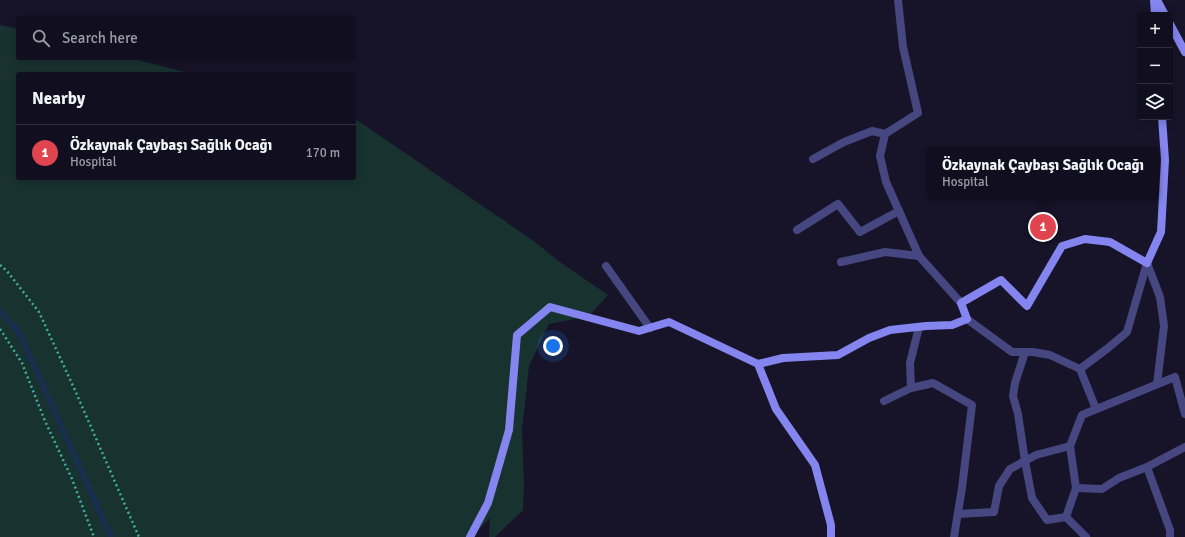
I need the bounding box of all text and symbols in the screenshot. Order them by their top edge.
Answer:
map controls [1137,12,1173,120]
button: + [1137,12,1173,48]
search box [16,16,356,60]
icon: search [30,27,52,49]
text: Search here [62,29,138,47]
button: − [1137,48,1173,84]
button: layers [1137,84,1173,120]
text: Nearby [32,88,85,109]
text: Özkaynak Çaybaşı Sağlık Ocağı [70,136,272,154]
text: 1 [41,145,49,161]
text: 170 m [306,145,340,161]
popup [927,147,1159,199]
text: Hospital [70,154,117,170]
text: Özkaynak Çaybaşı Sağlık Ocağı [942,156,1144,174]
text: Hospital [942,174,988,190]
pin: 1 [1030,212,1056,242]
your location [543,336,563,356]

